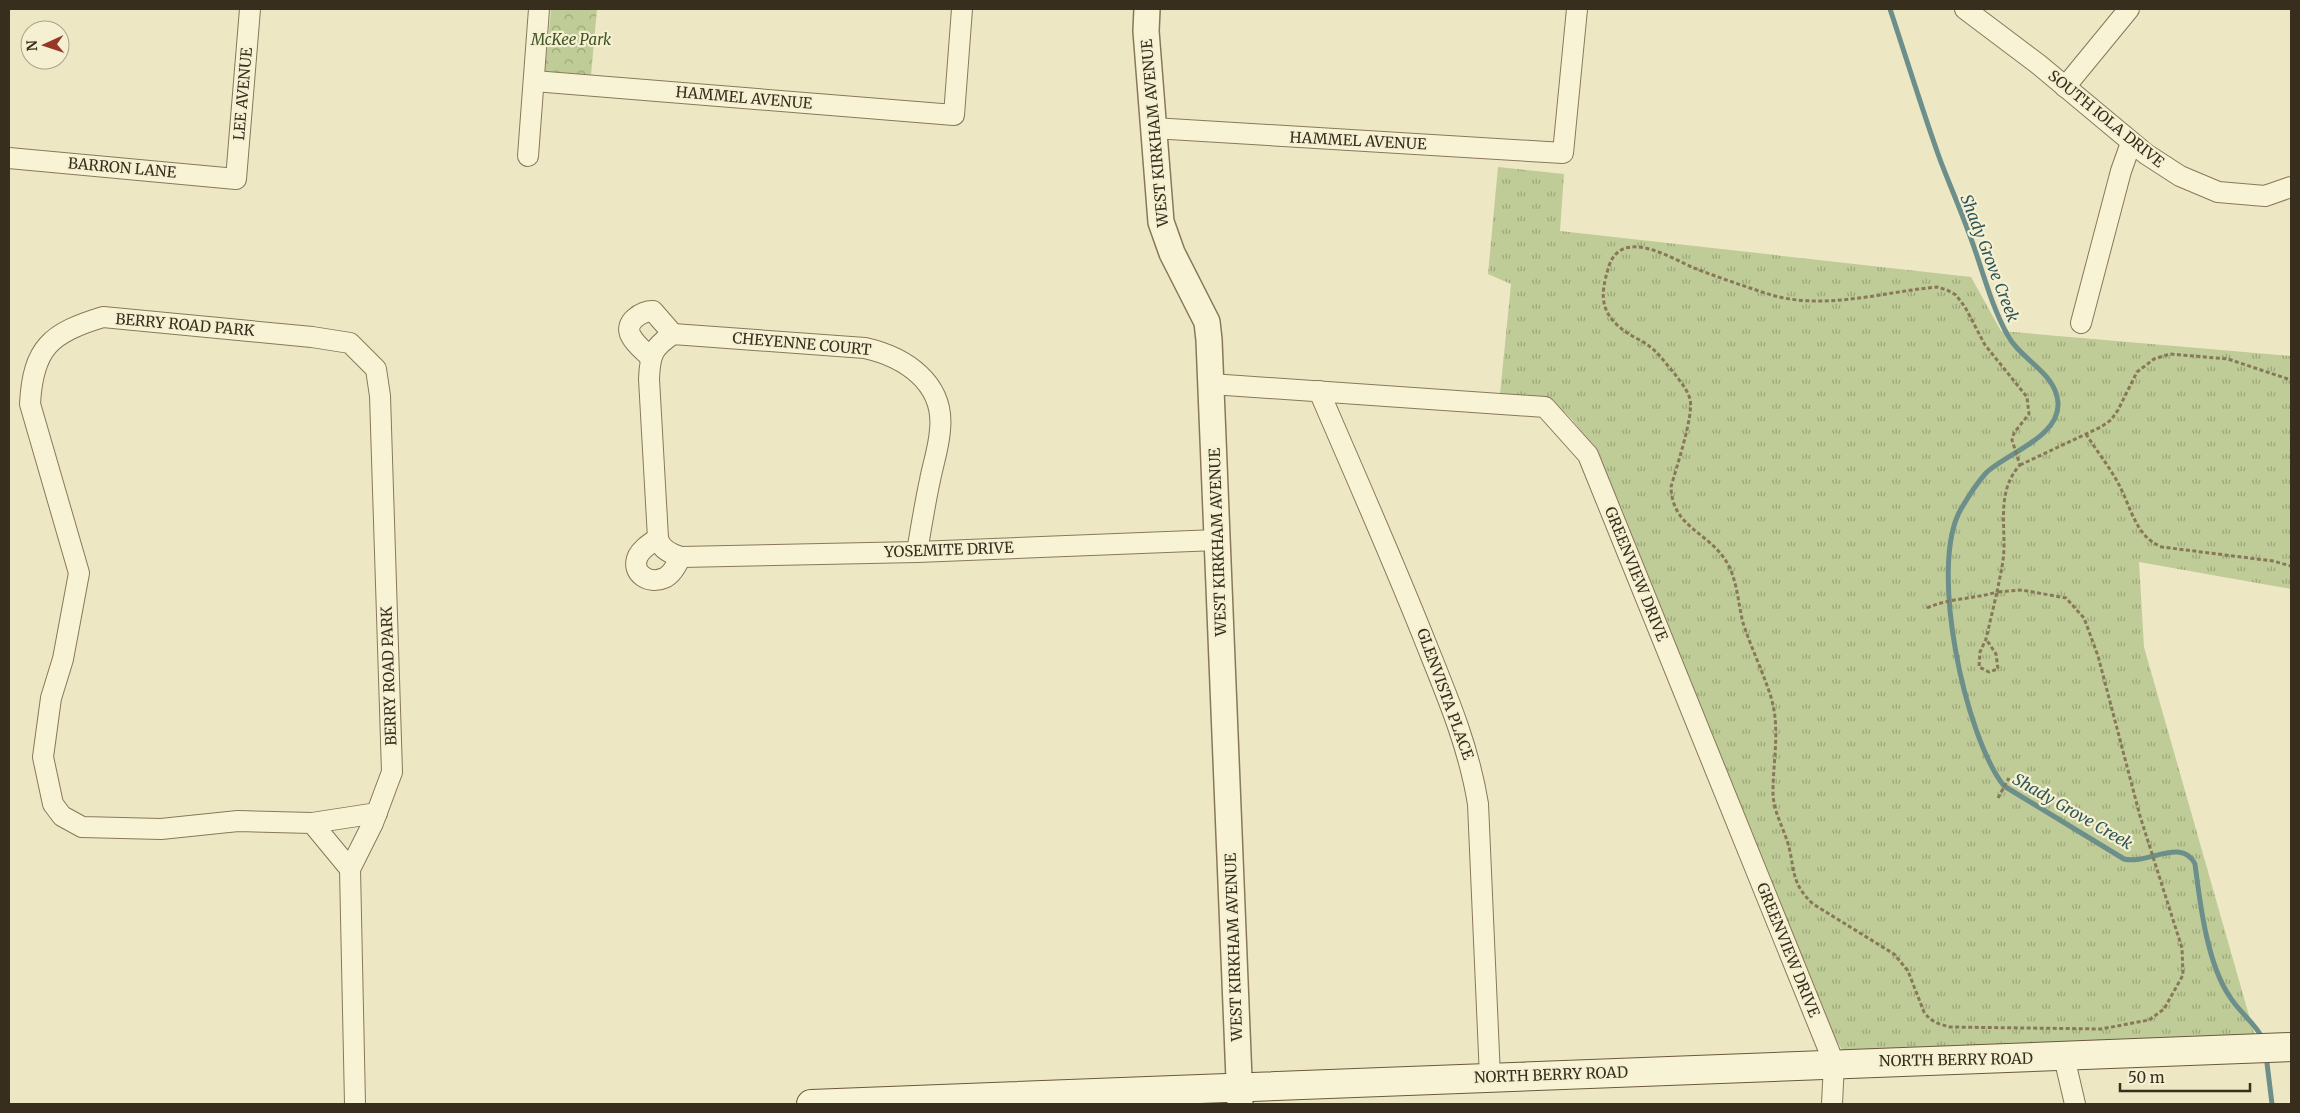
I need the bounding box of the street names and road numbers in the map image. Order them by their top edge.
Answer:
street label: WEST KIRKHAM AVENUE [1137,38,1172,229]
street label: LEE AVENUE [229,46,256,141]
street label: SOUTH IOLA DRIVE [2044,66,2169,172]
street label: HAMMEL AVENUE [675,82,814,113]
street label: HAMMEL AVENUE [1289,127,1427,154]
street label: BARRON LANE [67,153,177,182]
street label: BERRY ROAD PARK [115,309,256,340]
street label: CHEYENNE COURT [732,328,873,359]
street label: WEST KIRKHAM AVENUE [1205,447,1230,638]
street label: GREENVIEW DRIVE [1601,504,1672,644]
street label: YOSEMITE DRIVE [883,538,1014,561]
street label: BERRY ROAD PARK [377,606,400,746]
street label: GLENVISTA PLACE [1413,626,1478,763]
street label: WEST KIRKHAM AVENUE [1221,852,1246,1043]
street label: GREENVIEW DRIVE [1753,880,1824,1020]
street label: NORTH BERRY ROAD [1879,1049,2033,1070]
street label: NORTH BERRY ROAD [1474,1062,1628,1087]

